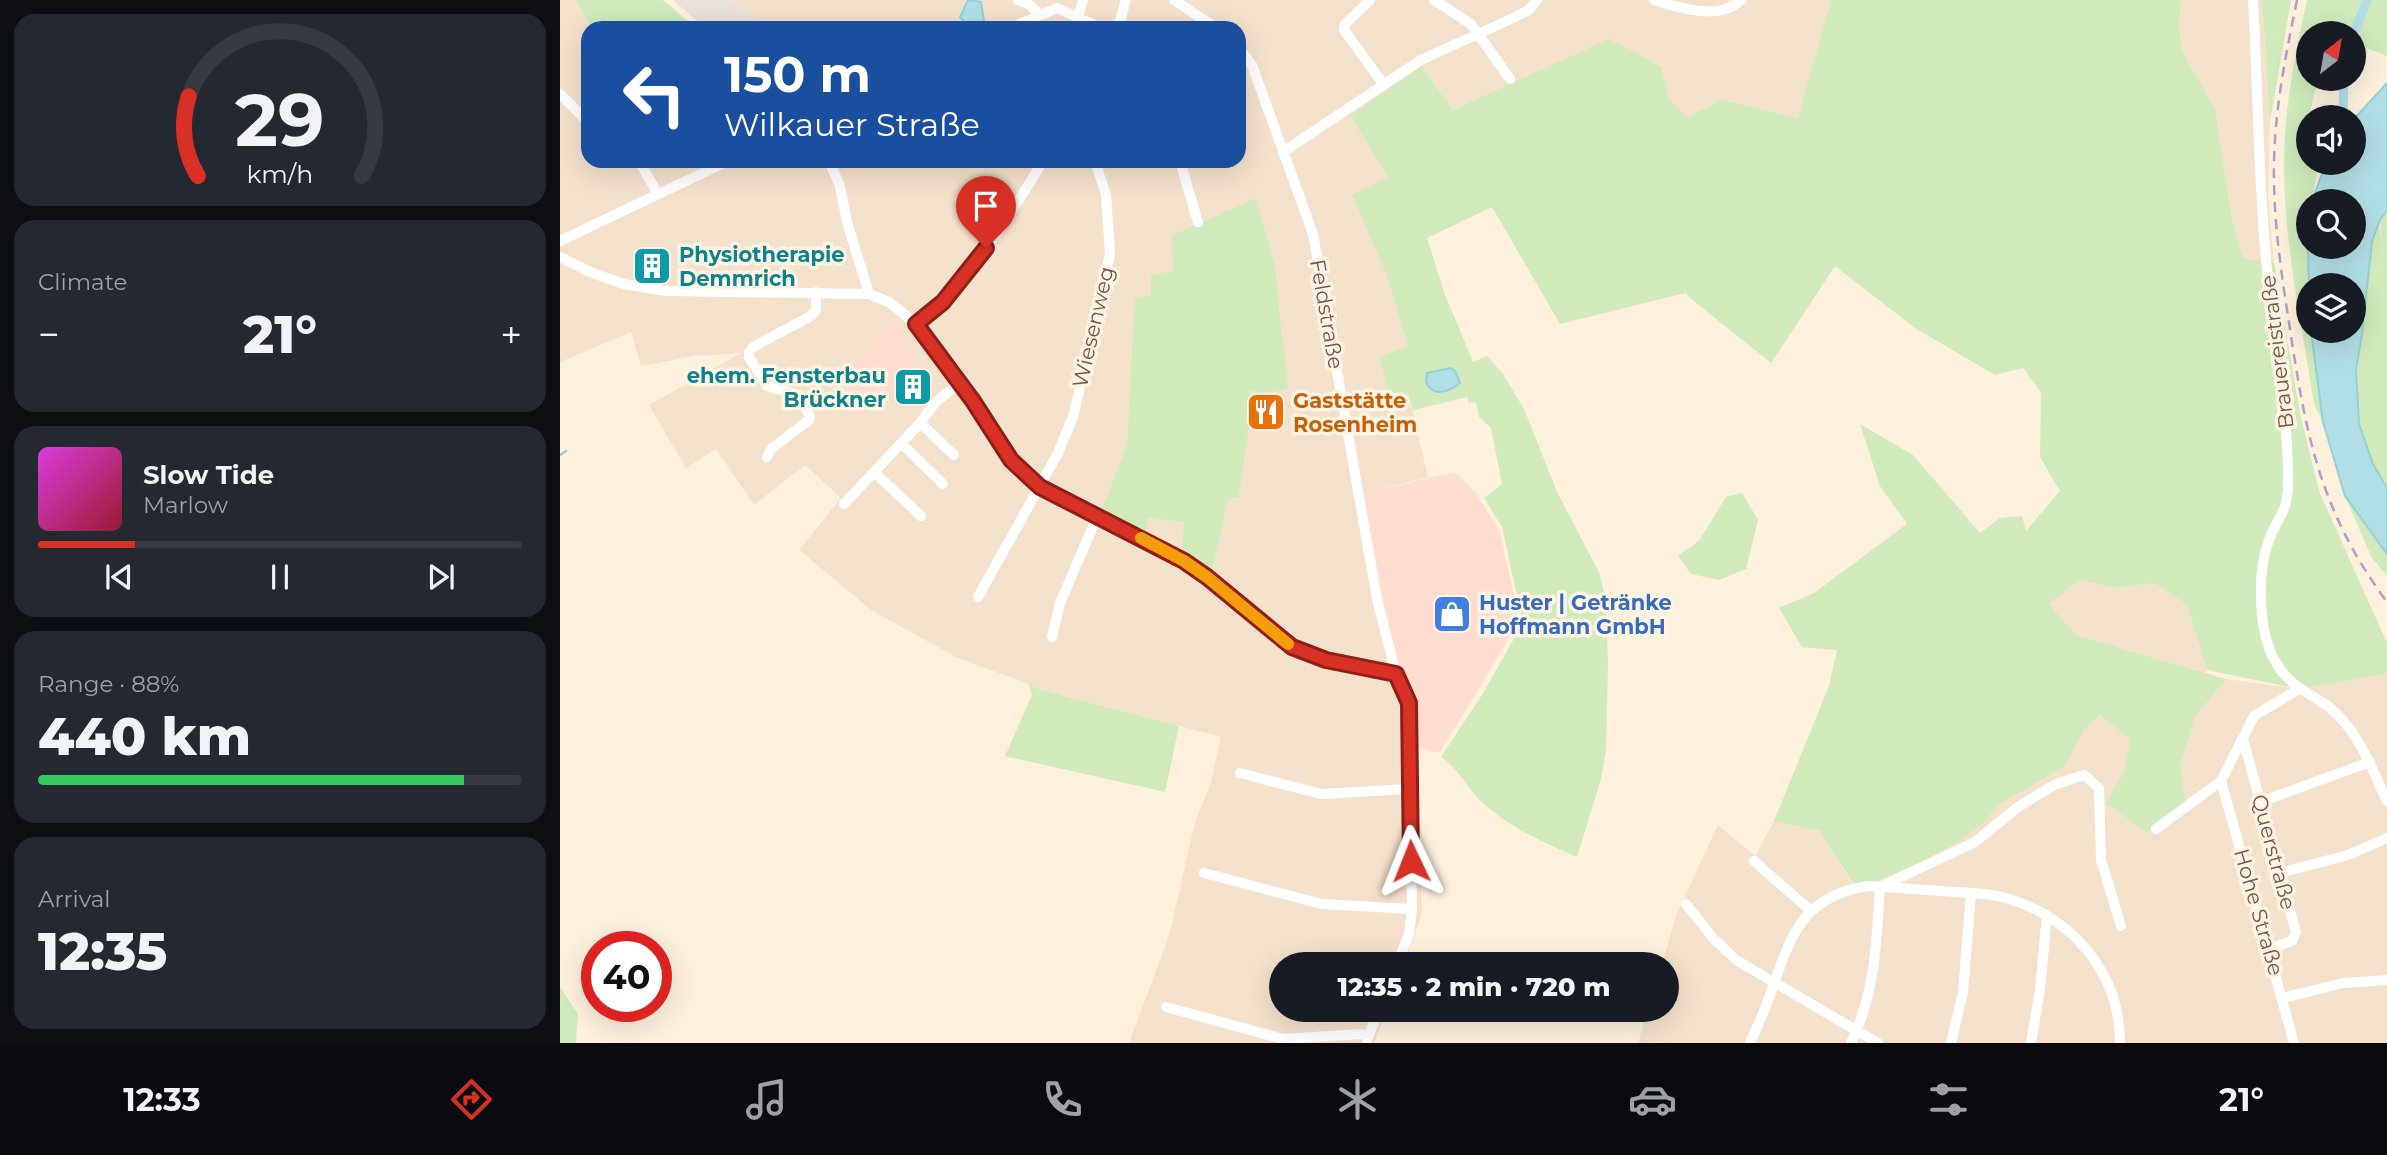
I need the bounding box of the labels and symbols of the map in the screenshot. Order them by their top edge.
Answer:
north arrow [2296,21,2366,91]
pin [956,176,1016,248]
place label: Physiotherapie Demmrich [679,242,845,291]
building icon: Physiotherapie Demmrich [631,245,673,287]
street label: Feldstraße [1305,257,1349,371]
street label: Wiesenweg [1067,264,1119,390]
street label: Brauereistraße [2255,274,2299,430]
place label: ehem. Fensterbau Brückner [687,363,886,412]
building icon: ehem. Fensterbau Brückner [892,366,934,408]
place label: Gaststätte Rosenheim [1293,388,1417,437]
restaurant icon: Gaststätte Rosenheim [1245,391,1287,433]
place label: Huster | Getränke Hoffmann GmbH [1479,590,1672,639]
shop icon: Huster | Getränke Hoffmann GmbH [1431,593,1473,635]
street label: Querstraße [2247,792,2301,912]
position arrow [1374,824,1448,898]
street label: Hohe Straße [2229,846,2289,978]
speed limit sign: 40 [581,931,672,1022]

